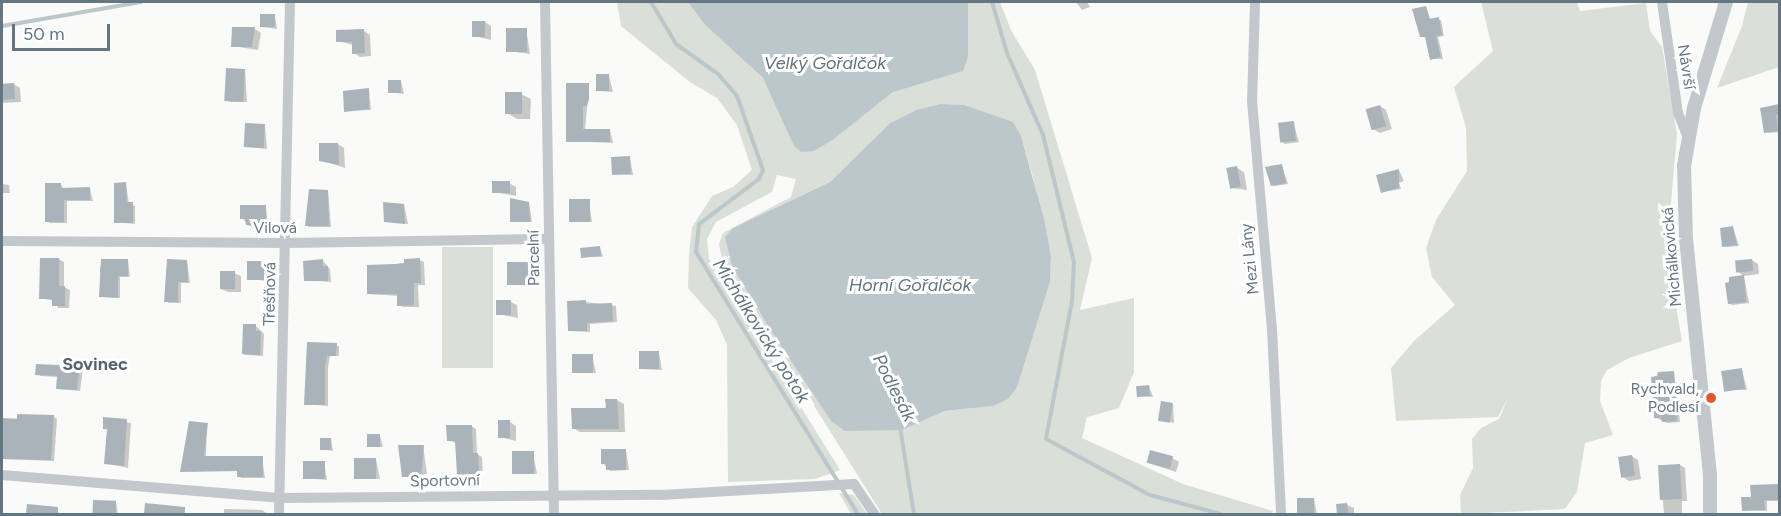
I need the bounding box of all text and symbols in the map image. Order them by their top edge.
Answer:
scale bar [15,12,112,50]
text: 50 m [23,23,65,45]
street label: Návrší [1673,43,1699,91]
water label: Velký Gořalčok [764,52,886,74]
street label: Michálkovická [1658,207,1686,307]
street label: Vilová [253,218,297,238]
street label: Mezi Lány [1237,222,1263,296]
street label: Parcelní [524,230,544,286]
water label: Michálkovický potok [708,255,814,407]
street label: Třešňová [260,262,280,326]
water label: Horní Gořalčok [849,274,971,296]
water label: Podlesák [868,351,920,425]
district label: Sovinec [62,353,128,375]
place label: Rychvald, Podlesí [1631,379,1699,417]
marker: Rychvald, Podlesí [1704,391,1718,405]
street label: Sportovní [410,471,480,491]

